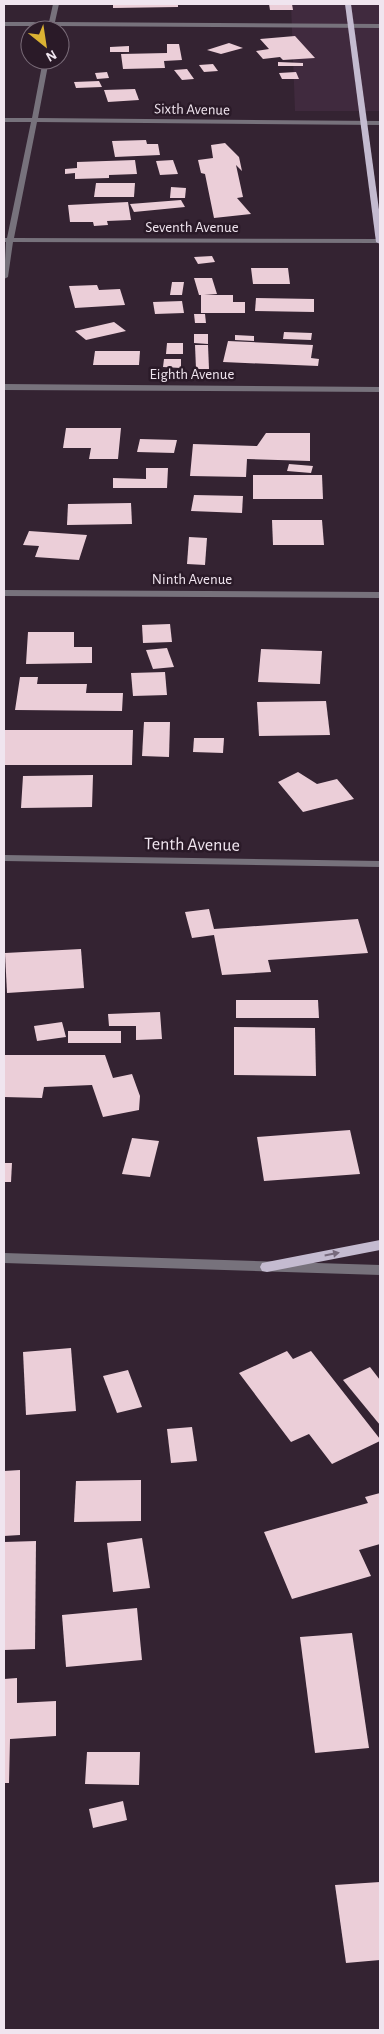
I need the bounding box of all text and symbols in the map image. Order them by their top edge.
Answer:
north arrow [20,20,70,70]
text: N [43,47,59,64]
street label: Sixth Avenue [154,101,230,118]
street label: Seventh Avenue [145,220,239,235]
street label: Eighth Avenue [150,367,234,382]
street label: Ninth Avenue [152,572,232,587]
street label: Tenth Avenue [144,835,240,855]
one-way arrow [325,1250,341,1258]

